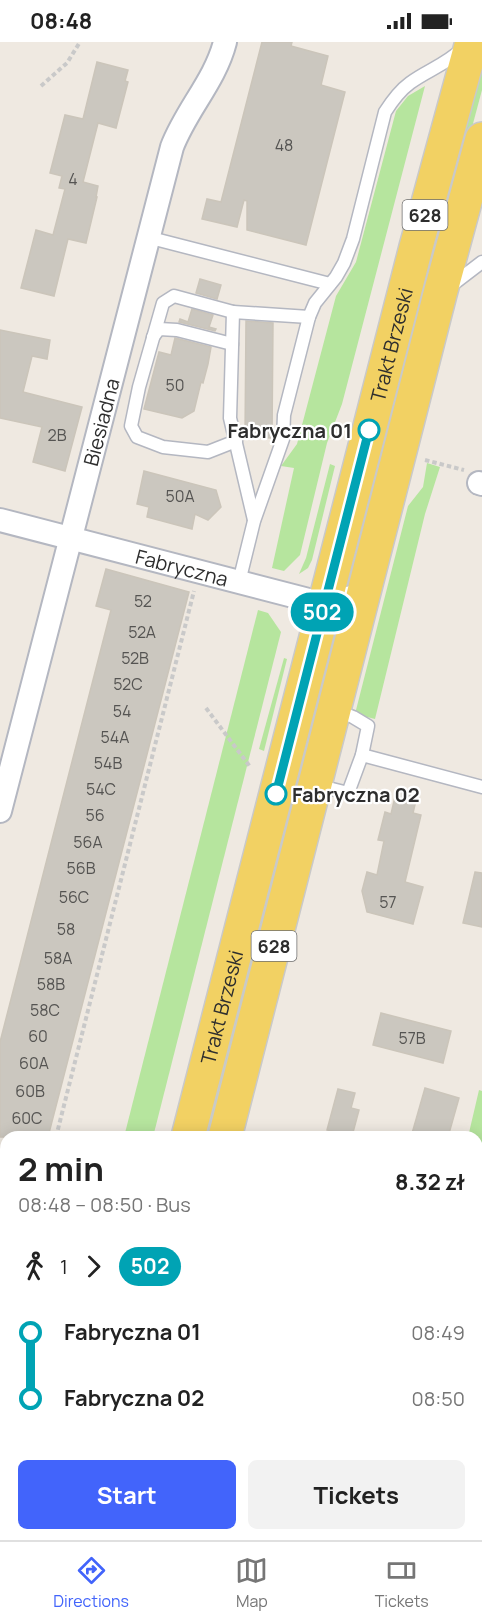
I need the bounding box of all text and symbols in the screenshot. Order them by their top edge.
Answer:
text: 08:48 [30,6,92,36]
house number: 48 [275,134,293,156]
house number: 4 [68,168,78,190]
road number: 628 [402,200,448,230]
street label: Trakt Brzeski [363,285,419,405]
house number: 50 [166,374,185,396]
street label: Biesiadna [76,375,125,469]
place label: Fabryczna 01 [228,417,352,444]
marker: Fabryczna 01 [358,419,380,441]
house number: 2B [48,424,67,446]
house number: 50A [165,485,195,507]
street label: Fabryczna [133,542,231,592]
house number: 52 [134,590,152,612]
line badge: 502 [288,592,356,632]
text: 502 [303,598,341,626]
house number: 52A [128,621,156,643]
house number: 52B [121,647,149,669]
house number: 52C [113,673,143,695]
house number: 54 [113,700,131,722]
house number: 54A [101,726,129,748]
house number: 54B [94,752,122,774]
house number: 54C [86,778,116,800]
place label: Fabryczna 02 [292,781,420,808]
marker: Fabryczna 02 [265,783,287,805]
house number: 56 [85,804,105,826]
house number: 56A [73,831,103,853]
house number: 56B [67,857,96,879]
house number: 56C [59,886,89,908]
house number: 57 [379,891,397,913]
house number: 58 [57,918,75,940]
road number: 628 [252,931,296,961]
house number: 58A [44,947,72,969]
street label: Trakt Brzeski [194,947,249,1067]
house number: 58B [37,973,65,995]
house number: 58C [30,999,60,1021]
house number: 60 [28,1025,48,1047]
house number: 57B [398,1027,426,1049]
house number: 60A [19,1052,49,1074]
house number: 60B [15,1080,45,1102]
house number: 60C [11,1107,43,1129]
text: 2 min [18,1146,104,1191]
text: 8.32 zł [395,1167,465,1197]
text: 08:48 – 08:50 · Bus [18,1191,191,1218]
icon: walk [18,1250,51,1283]
icon: forward [77,1250,110,1283]
text: 502 [131,1252,169,1280]
text: 1 [60,1253,68,1280]
text: Fabryczna 01 [64,1317,201,1347]
text: 08:49 [411,1319,465,1346]
text: Fabryczna 02 [64,1383,204,1413]
text: 08:50 [411,1385,465,1412]
button: Start [18,1460,236,1529]
button: Tickets [248,1460,465,1529]
tab: Directions [53,1554,129,1612]
tab: Map [235,1554,268,1612]
tab: Tickets [375,1554,429,1612]

